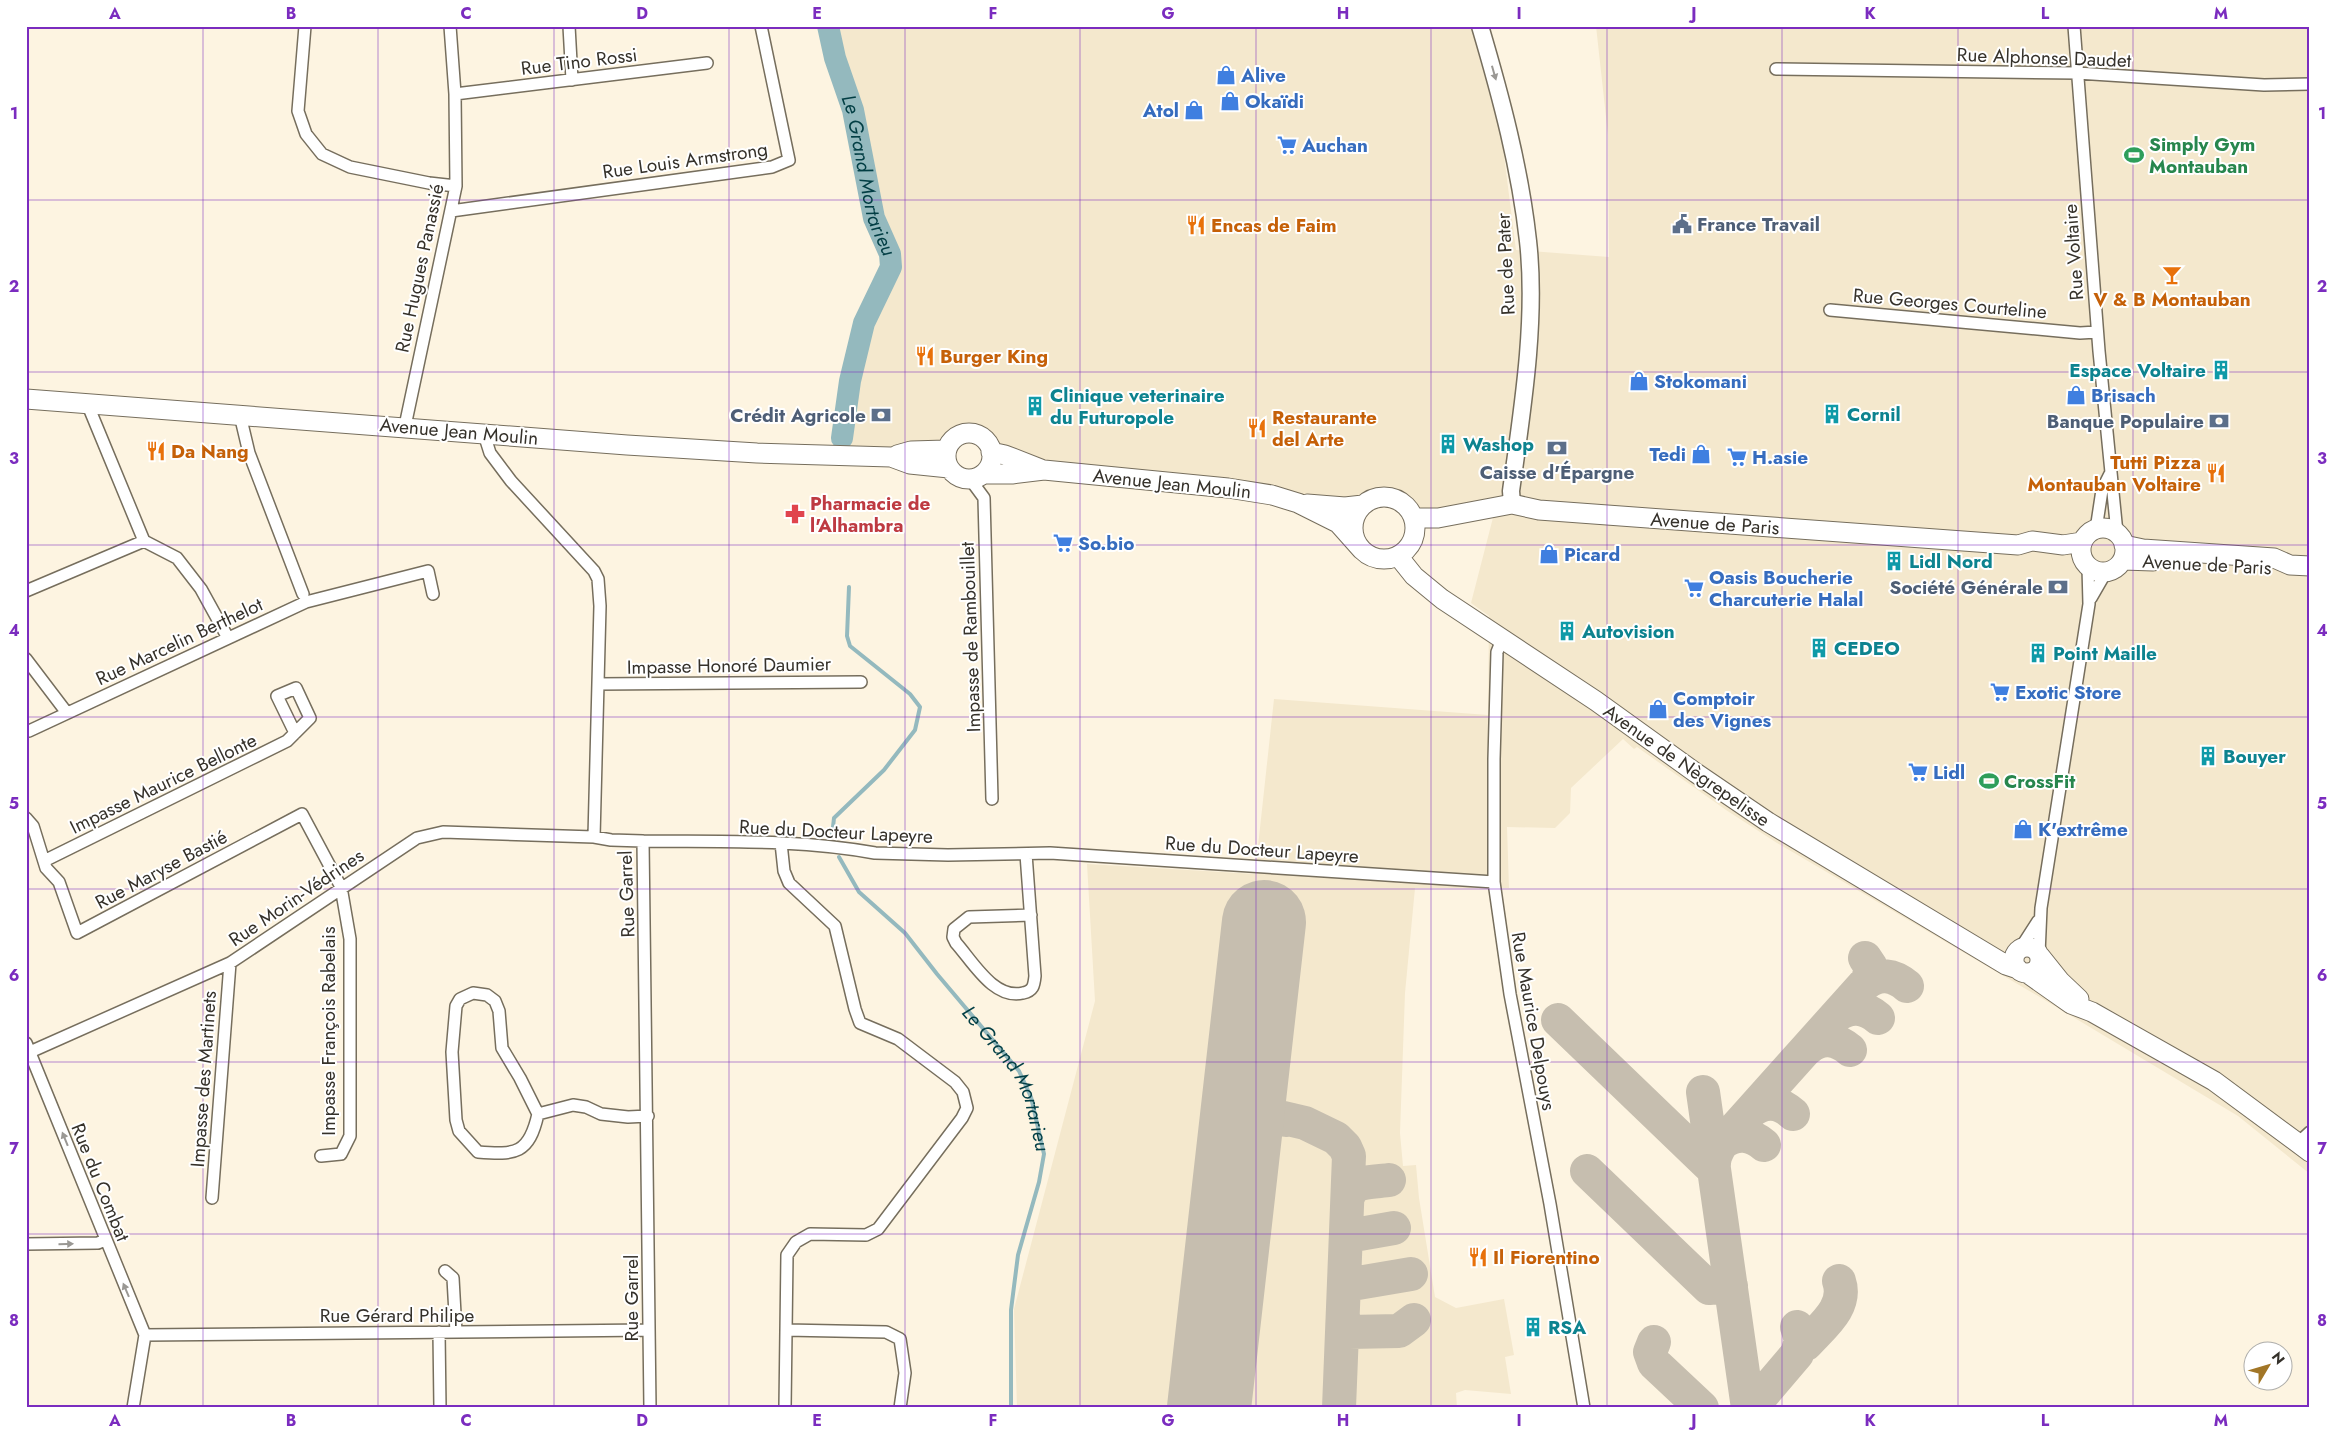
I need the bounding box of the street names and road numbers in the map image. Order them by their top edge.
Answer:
street label: Rue Tino Rossi [519,41,639,82]
street label: Rue Alphonse Daudet [1956,41,2132,74]
street label: Rue Louis Armstrong [601,136,770,185]
street label: Rue Hugues Panassié [388,181,451,355]
street label: Rue Voltaire [2057,203,2090,301]
street label: Rue de Pater [1489,212,1522,316]
street label: Rue Georges Courteline [1852,282,2048,325]
street label: Avenue Jean Moulin [379,411,539,452]
street label: Avenue Jean Moulin [1091,462,1252,505]
street label: Avenue de Paris [1650,506,1781,541]
street label: Impasse de Rambouillet [954,541,987,733]
street label: Avenue de Paris [2142,548,2273,581]
street label: Rue Marcelin Berthelot [91,591,267,692]
street label: Impasse Honoré Daumier [627,650,832,681]
street label: Avenue de Nègrepelisse [1598,698,1776,833]
street label: Impasse Maurice Bellonte [65,726,261,840]
street label: Rue du Docteur Lapeyre [738,813,934,850]
street label: Rue Maryse Bastié [90,823,232,916]
street label: Rue du Docteur Lapeyre [1164,829,1360,870]
street label: Rue Morin-Védrines [223,842,370,953]
street label: Rue Garrel [611,850,642,938]
street label: Impasse François Rabelais [315,926,342,1136]
street label: Rue Maurice Delpouys [1505,930,1563,1113]
street label: Impasse des Martinets [184,990,223,1168]
street label: Rue du Combat [65,1119,137,1246]
street label: Rue Garrel [618,1255,645,1341]
street label: Rue Gérard Philipe [320,1302,474,1329]

